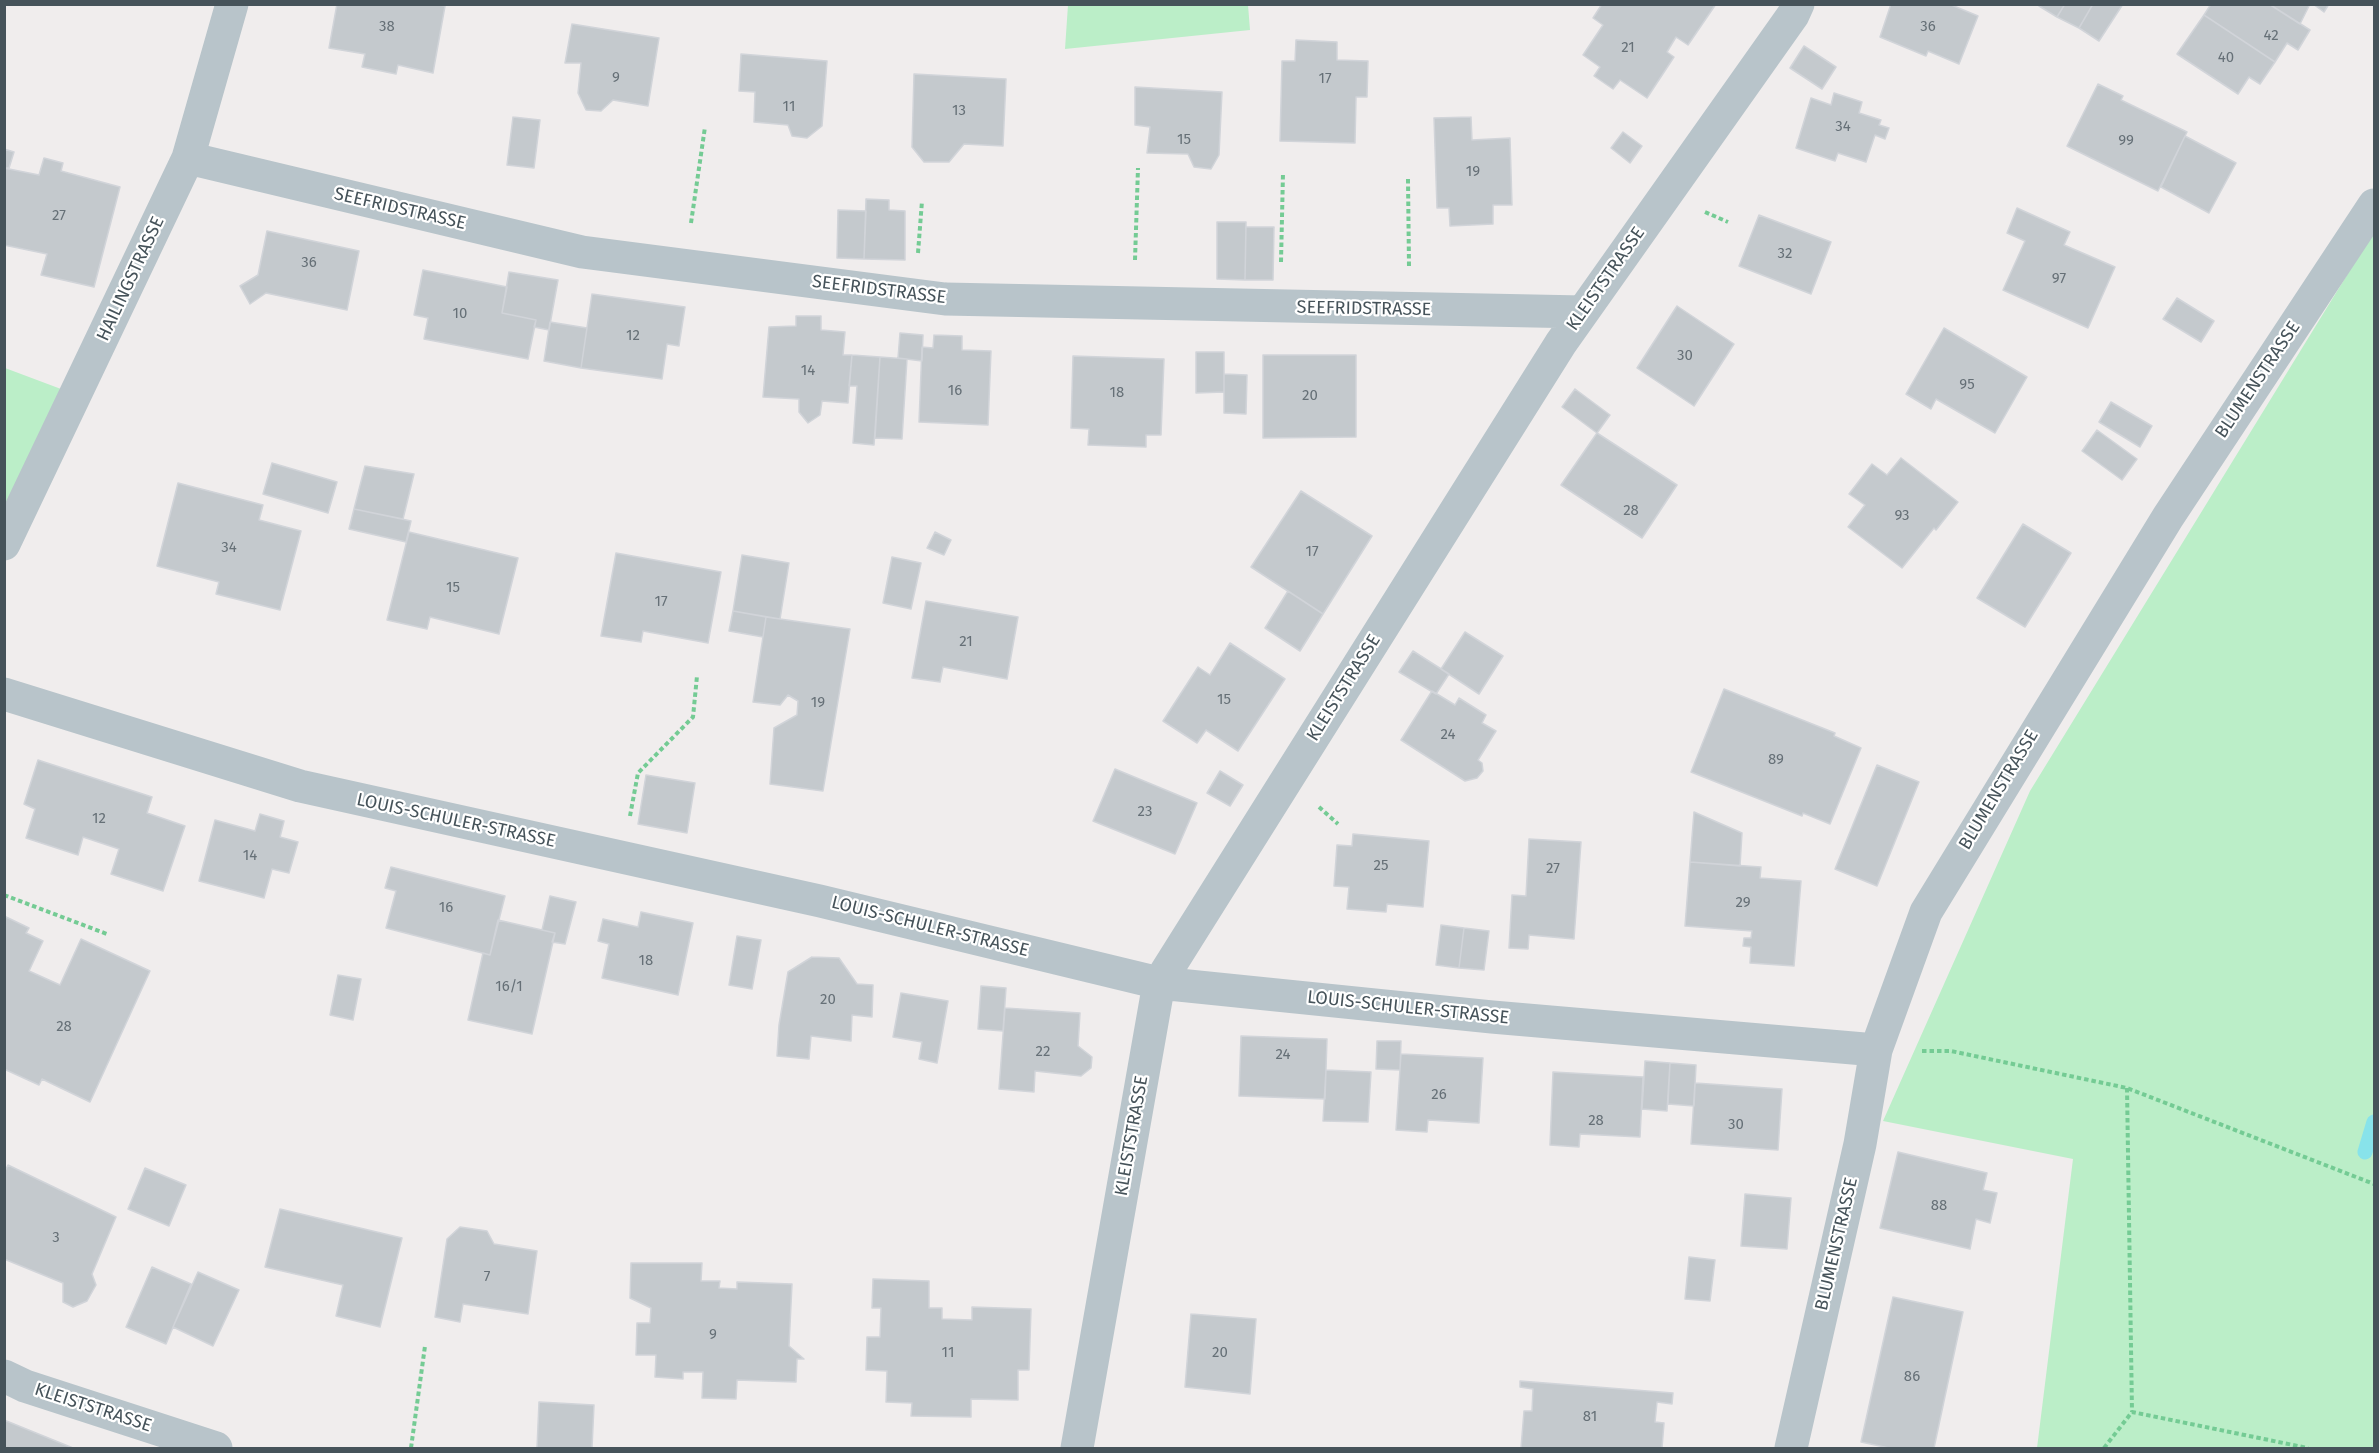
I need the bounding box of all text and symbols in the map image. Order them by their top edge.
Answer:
house number: 38 [379,18,395,36]
house number: 36 [1920,18,1936,36]
house number: 42 [2263,27,2279,45]
house number: 21 [1621,39,1635,57]
house number: 40 [2218,49,2234,67]
house number: 9 [612,69,620,87]
house number: 17 [1318,70,1332,88]
house number: 11 [783,98,795,116]
house number: 13 [952,102,966,120]
house number: 34 [1835,118,1851,136]
house number: 15 [1177,131,1191,149]
house number: 99 [2118,132,2134,150]
house number: 19 [1466,163,1480,181]
street label: SEEFRIDSTRASSE [332,183,468,235]
house number: 27 [52,207,66,225]
street label: HAILINGSTRASSE [93,213,169,345]
street label: KLEISTSTRASSE [1562,223,1650,335]
house number: 32 [1778,245,1792,263]
house number: 36 [301,254,317,272]
house number: 97 [2052,270,2066,288]
street label: SEEFRIDSTRASSE [811,271,947,309]
street label: SEEFRIDSTRASSE [1296,297,1432,321]
house number: 10 [453,305,467,323]
street label: BLUMENSTRASSE [2211,317,2305,443]
house number: 12 [626,327,640,345]
house number: 30 [1677,347,1693,365]
house number: 14 [801,362,815,380]
house number: 95 [1959,376,1975,394]
house number: 16 [948,382,962,400]
house number: 18 [1110,384,1124,402]
house number: 20 [1302,387,1318,405]
house number: 28 [1623,502,1639,520]
house number: 93 [1894,507,1910,525]
house number: 34 [221,539,237,557]
house number: 17 [1305,543,1319,561]
house number: 15 [446,579,460,597]
house number: 17 [654,593,668,611]
street label: KLEISTSTRASSE [1303,631,1385,745]
house number: 21 [959,633,973,651]
house number: 15 [1217,691,1231,709]
house number: 19 [811,694,825,712]
house number: 24 [1441,726,1455,744]
street label: BLUMENSTRASSE [1955,726,2043,854]
house number: 89 [1768,751,1784,769]
street label: LOUIS-SCHULER-STRASSE [355,789,557,853]
house number: 23 [1138,803,1152,821]
house number: 12 [92,810,106,828]
house number: 14 [243,847,257,865]
house number: 25 [1374,857,1388,875]
house number: 27 [1546,860,1560,878]
street label: LOUIS-SCHULER-STRASSE [829,892,1031,962]
house number: 29 [1735,894,1751,912]
house number: 16 [439,899,453,917]
house number: 18 [639,952,653,970]
house number: 16/1 [495,978,523,996]
street label: LOUIS-SCHULER-STRASSE [1306,987,1510,1029]
house number: 20 [820,991,836,1009]
house number: 28 [56,1018,72,1036]
house number: 22 [1036,1043,1050,1061]
house number: 24 [1276,1046,1290,1064]
street label: KLEISTSTRASSE [1111,1074,1153,1198]
house number: 26 [1431,1086,1447,1104]
house number: 28 [1588,1112,1604,1130]
house number: 30 [1728,1116,1744,1134]
street label: BLUMENSTRASSE [1811,1175,1863,1313]
house number: 88 [1931,1197,1947,1215]
house number: 3 [52,1229,60,1247]
house number: 7 [484,1268,490,1286]
house number: 9 [709,1326,717,1344]
house number: 11 [942,1344,954,1362]
house number: 20 [1212,1344,1228,1362]
house number: 86 [1904,1368,1920,1386]
street label: KLEISTSTRASSE [32,1379,154,1437]
house number: 81 [1583,1408,1597,1426]

